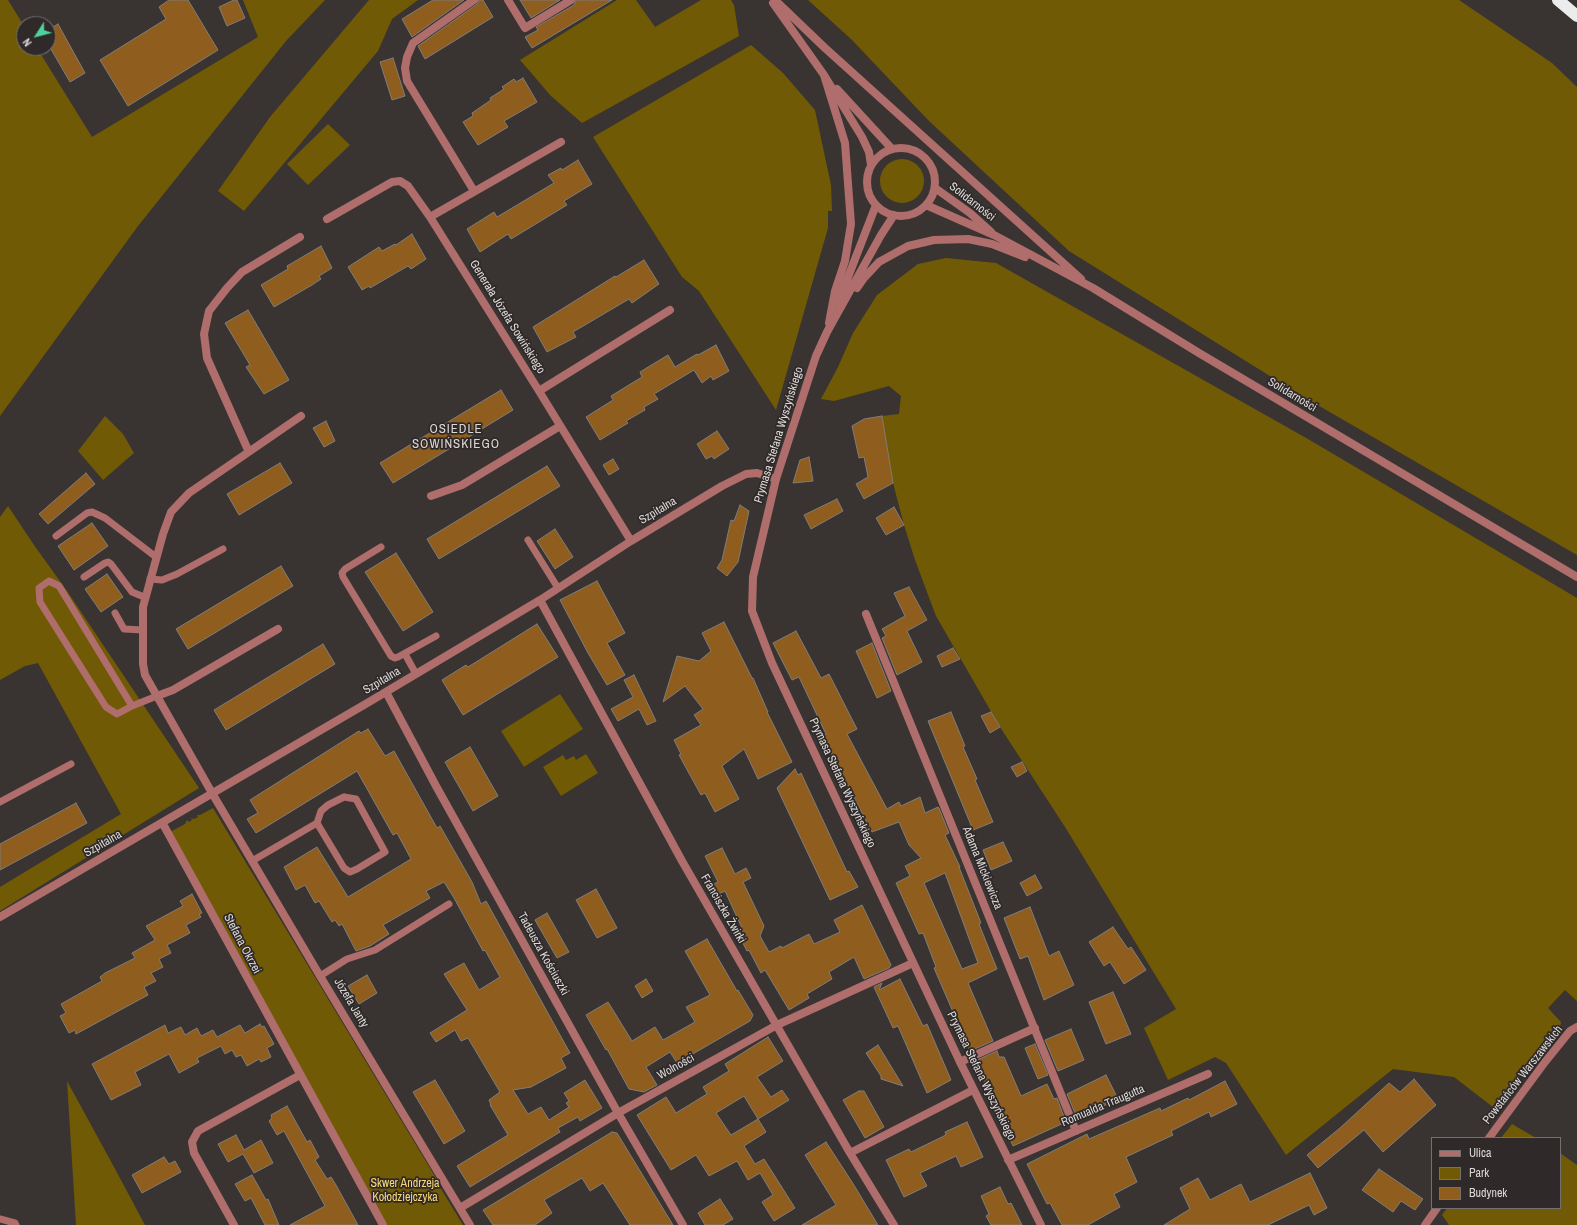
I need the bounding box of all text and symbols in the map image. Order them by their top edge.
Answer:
north arrow [16,16,56,56]
text: N [20,36,35,49]
street label: Solidarności [946,179,998,225]
street label: Generała Józefa Sowińskiego [466,258,548,376]
street label: Prymasa Stefana Wyszyńskiego [751,365,807,505]
street label: Solidarności [1265,375,1319,415]
district label: OSIEDLE SOWIŃSKIEGO [412,422,500,453]
street label: Szpitalna [637,494,679,528]
street label: Szpitalna [361,664,403,698]
street label: Prymasa Stefana Wyszyńskiego [806,716,878,850]
street label: Adama Mickiewicza [959,824,1005,912]
street label: Szpitalna [82,828,124,860]
street label: Franciszka Żwirki [697,872,749,946]
street label: Tadeusza Kościuszki [514,910,572,998]
street label: Stefana Okrzei [220,912,264,976]
street label: Józefa Janty [331,976,371,1030]
street label: Prymasa Stefana Wyszyńskiego [943,1009,1019,1143]
street label: Powstańców Warszawskich [1480,1023,1566,1127]
street label: Wolności [655,1051,697,1083]
street label: Romualda Traugutta [1059,1082,1147,1130]
legend [1431,1137,1561,1209]
text: Ulica [1469,1145,1491,1161]
text: Park [1469,1165,1489,1181]
park label: Skwer Andrzeja Kołodziejczyka [371,1177,439,1205]
text: Budynek [1469,1185,1507,1201]

